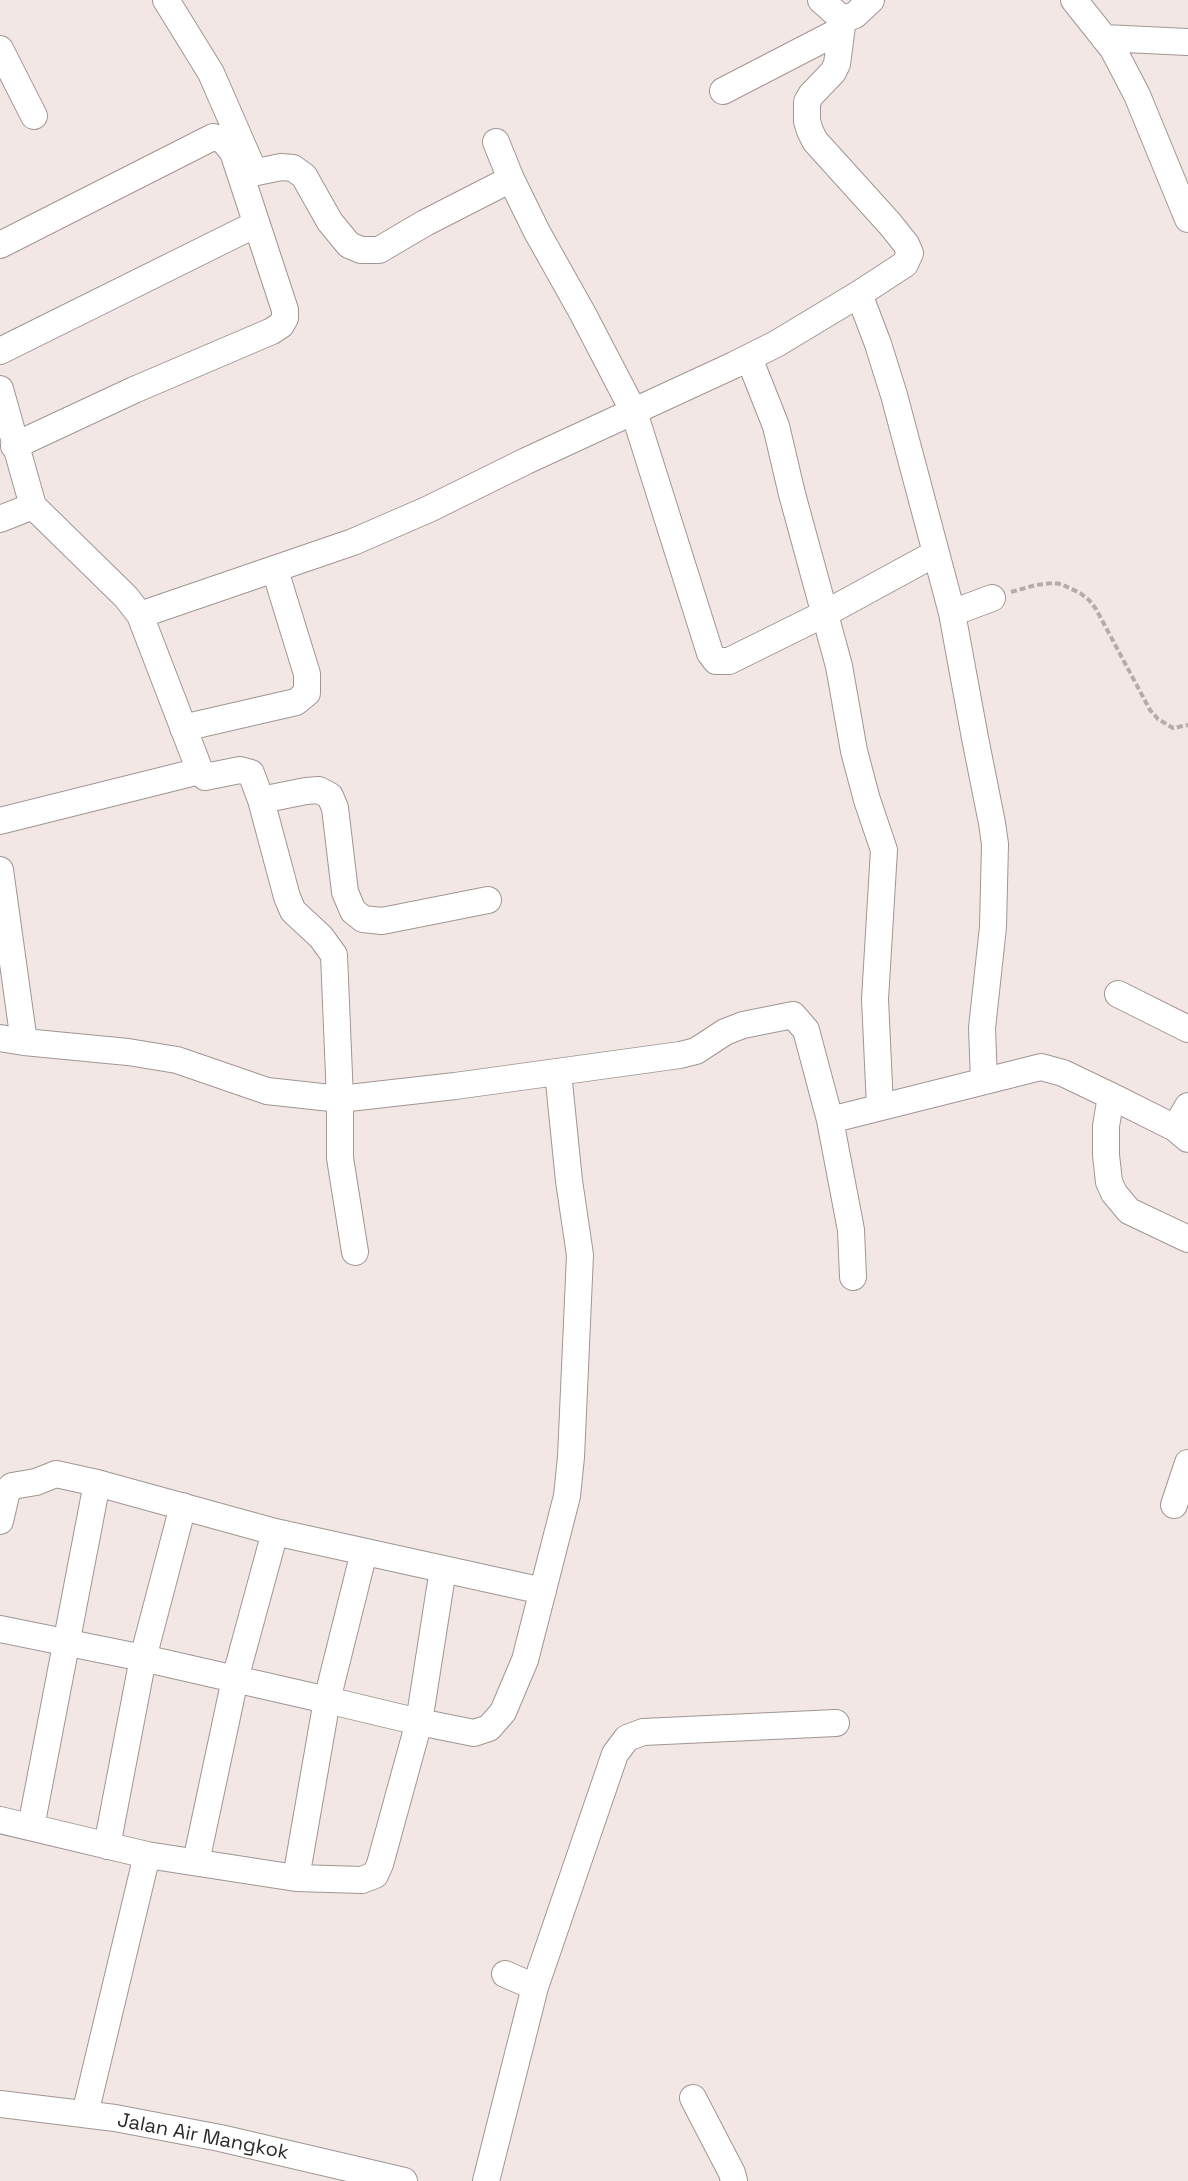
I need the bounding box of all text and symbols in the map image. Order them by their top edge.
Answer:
street label: Jalan Air Mangkok [115,2109,291,2165]

